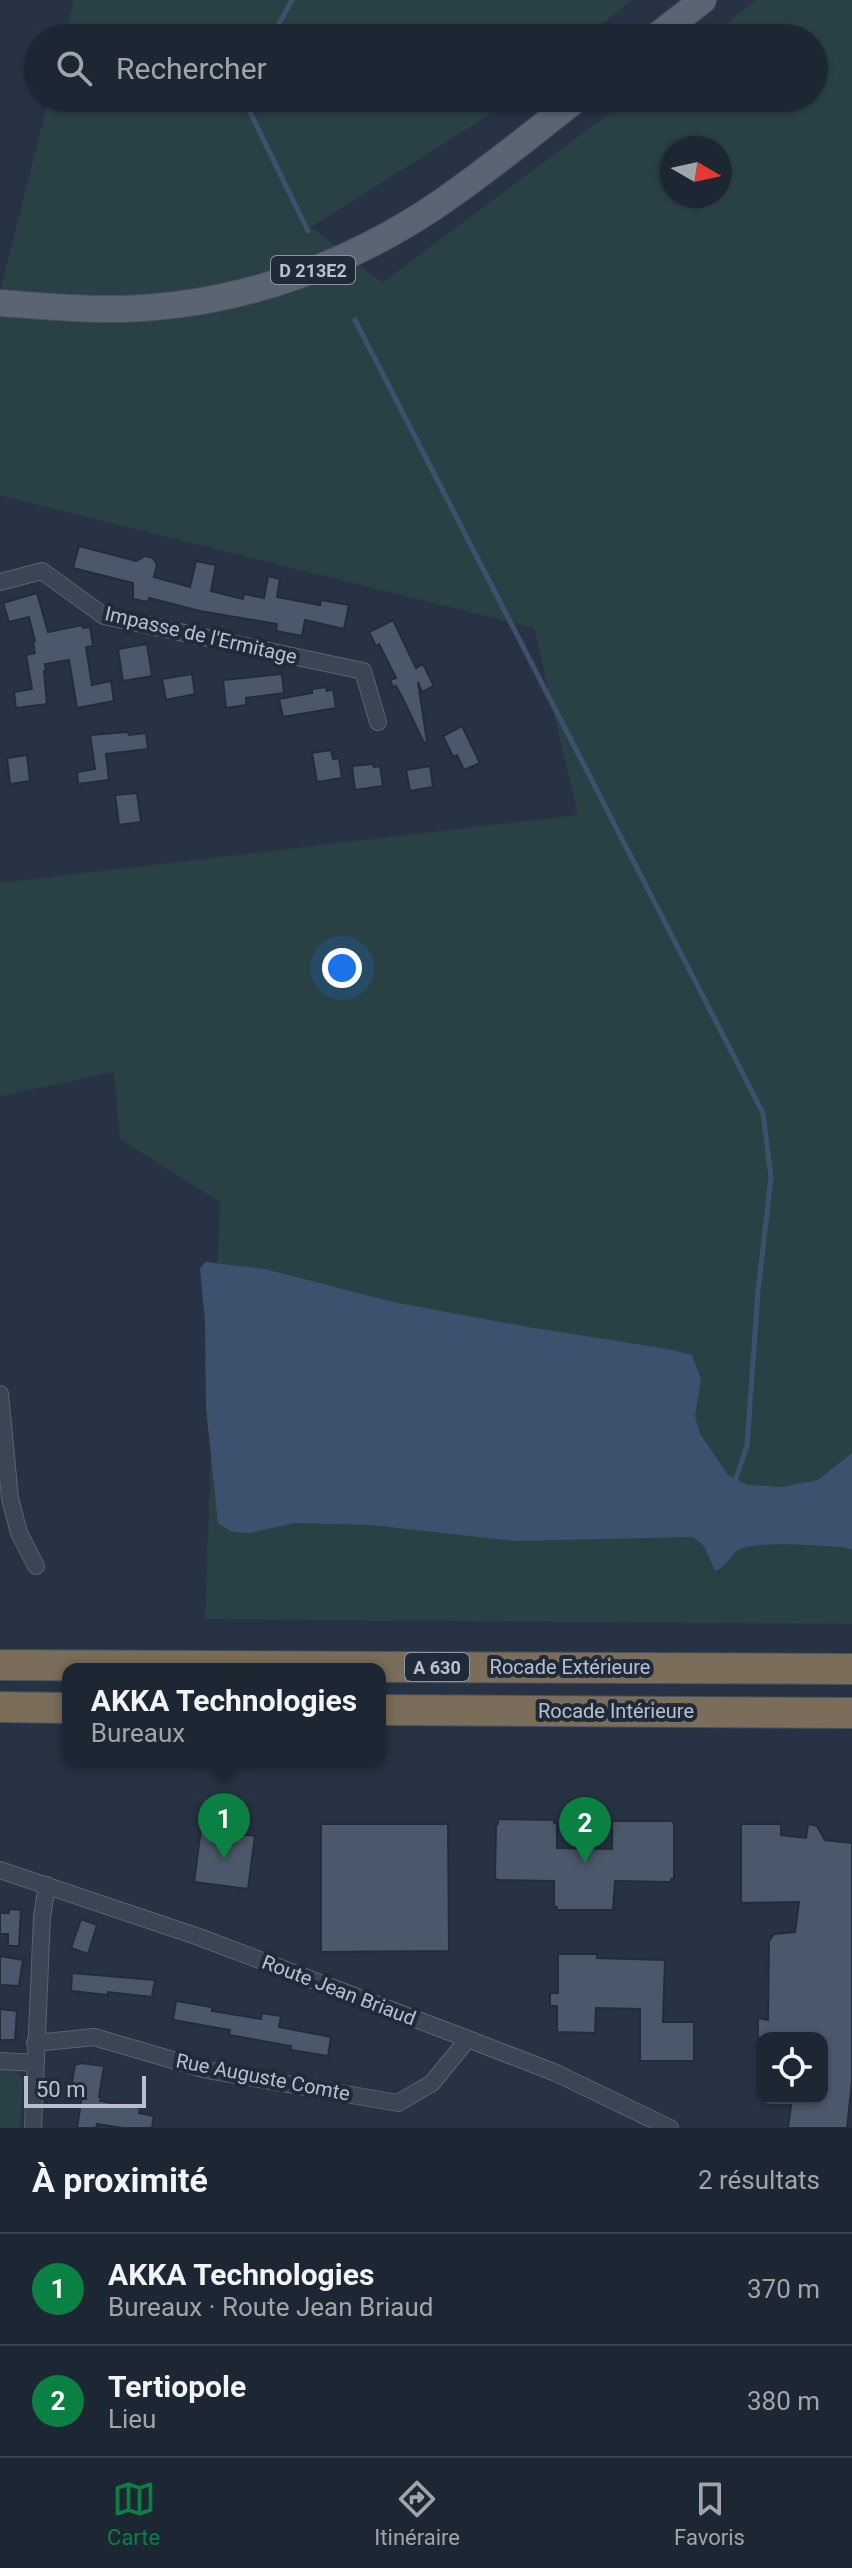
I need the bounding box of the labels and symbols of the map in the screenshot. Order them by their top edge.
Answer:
north arrow [660,136,732,208]
road number: D 213E2 [271,256,355,284]
street label: Impasse de l'Ermitage [103,601,299,669]
your location [322,948,362,988]
road number: A 630 [405,1653,469,1681]
street label: Rocade Extérieure [490,1655,650,1679]
street label: Rocade Intérieure [538,1699,694,1723]
pin: 1 [198,1793,250,1859]
pin: 2 [559,1797,611,1863]
street label: Route Jean Briaud [259,1950,419,2030]
street label: Rue Auguste Comte [174,2048,352,2106]
scale bar [24,2072,146,2108]

